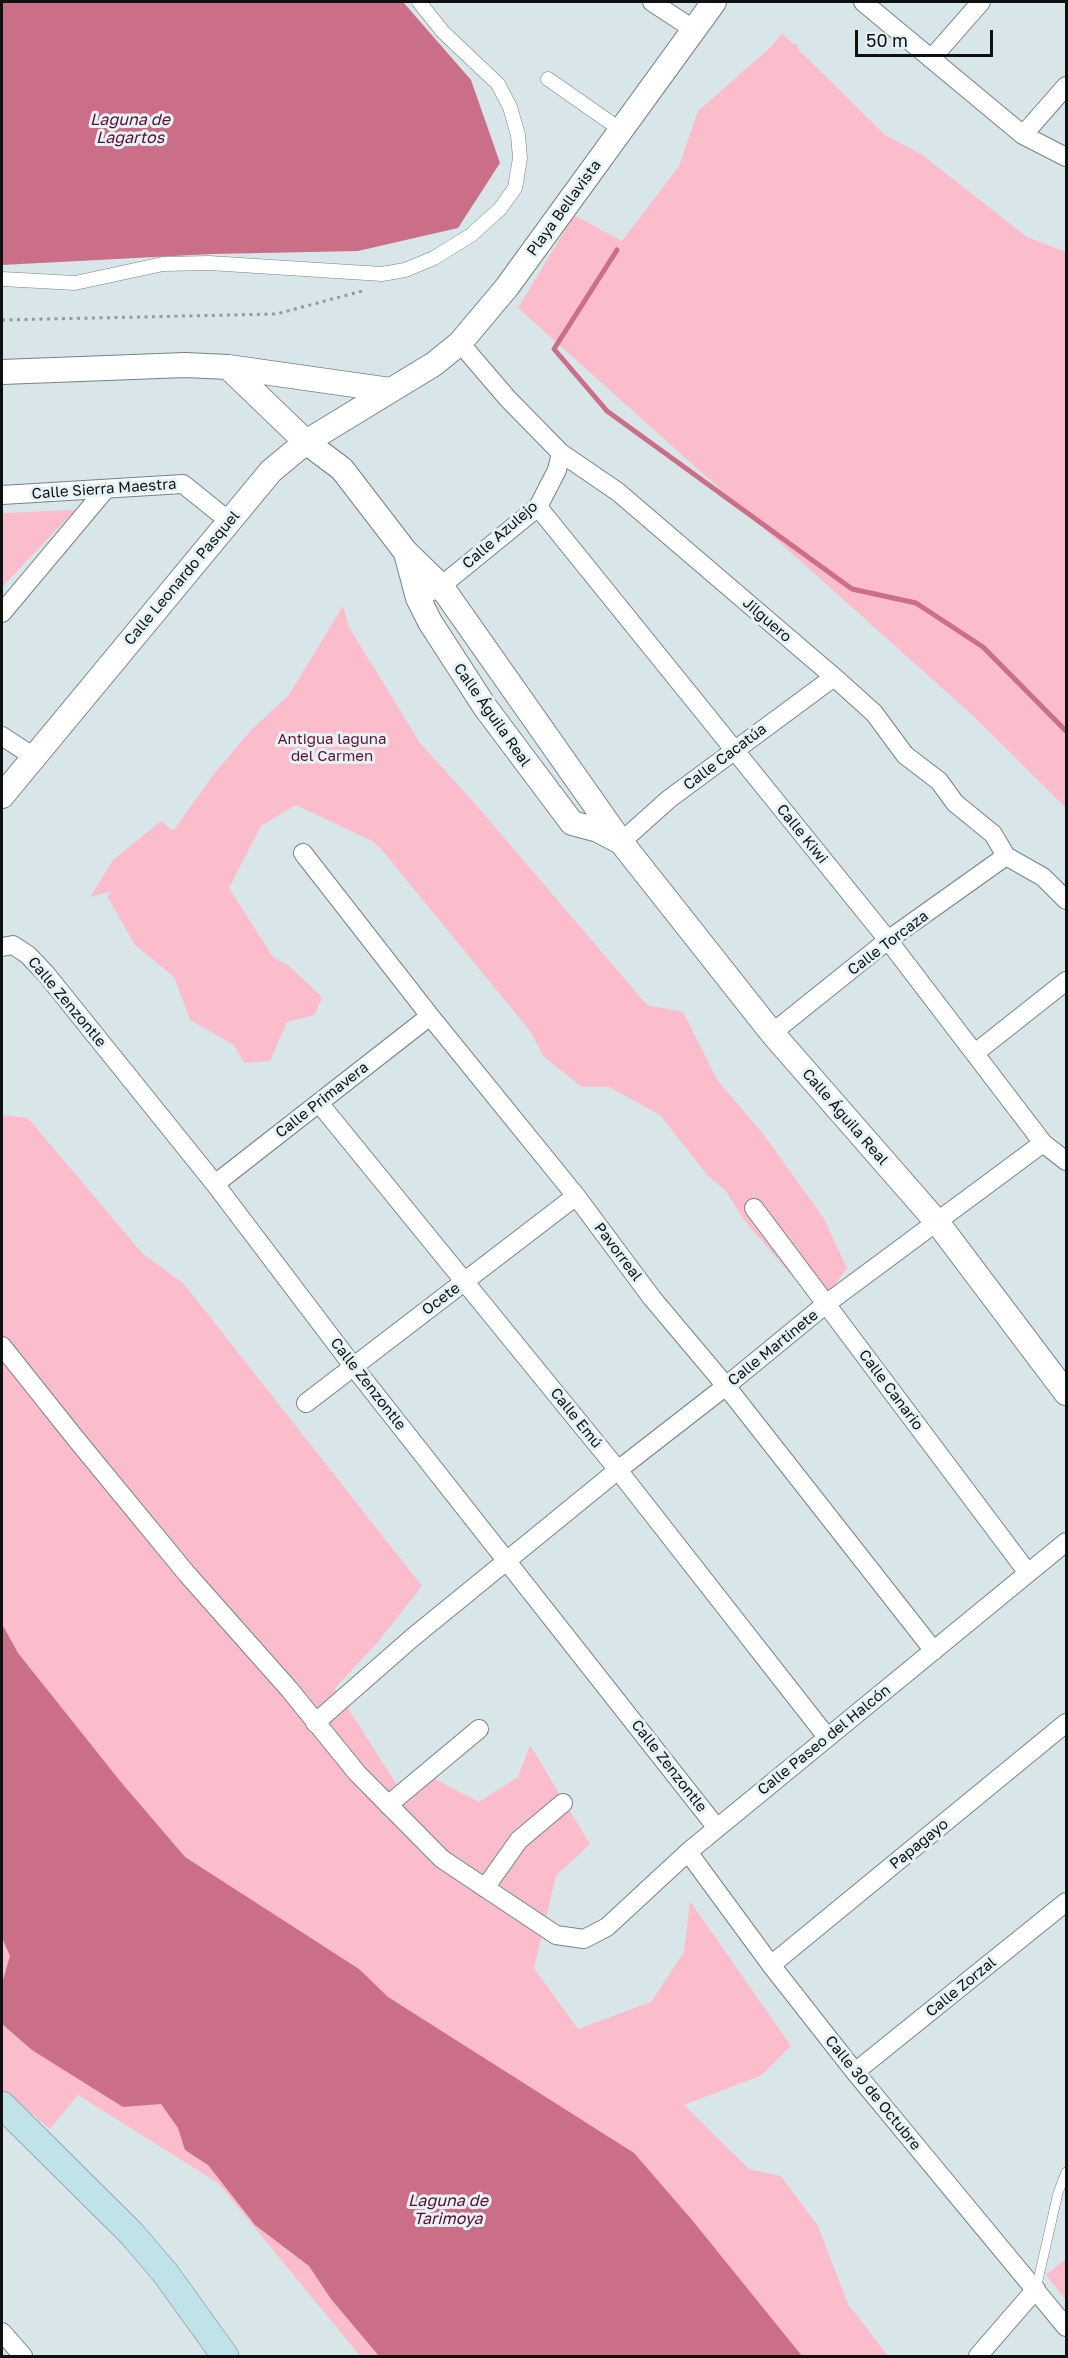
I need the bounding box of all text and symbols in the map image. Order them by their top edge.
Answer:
scale bar [858,18,996,56]
text: 50 m [866,29,908,51]
water label: Laguna de Lagartos [90,110,170,148]
street label: Playa Bellavista [523,156,605,260]
street label: Calle Sierra Maestra [31,475,177,503]
street label: Calle Azulejo [459,497,541,573]
street label: Calle Leonardo Pasquel [120,507,244,649]
street label: Jilguero [739,594,795,646]
street label: Calle Águila Real [450,660,534,770]
street label: Calle Cacatúa [680,720,770,794]
park label: Antigua laguna del Carmen [278,730,386,765]
street label: Calle Kiwi [773,801,831,867]
street label: Calle Torcaza [844,907,932,979]
street label: Calle Zenzontle [24,953,110,1051]
street label: Calle Primavera [272,1058,372,1142]
street label: Calle Águila Real [798,1065,892,1169]
street label: Pavorreal [590,1219,646,1285]
street label: Ocete [419,1279,463,1319]
street label: Calle Martinete [724,1306,822,1390]
street label: Calle Zenzontle [326,1334,410,1434]
street label: Calle Canario [855,1346,927,1434]
street label: Calle Emú [546,1384,606,1452]
street label: Calle Paseo del Halcón [754,1681,894,1799]
street label: Calle Zenzontle [627,1716,711,1816]
street label: Papagayo [886,1815,952,1873]
street label: Calle Zorzal [922,1953,1000,2021]
street label: Calle 30 de Octubre [821,2032,925,2154]
water label: Laguna de Tarimoya [408,2191,488,2229]

